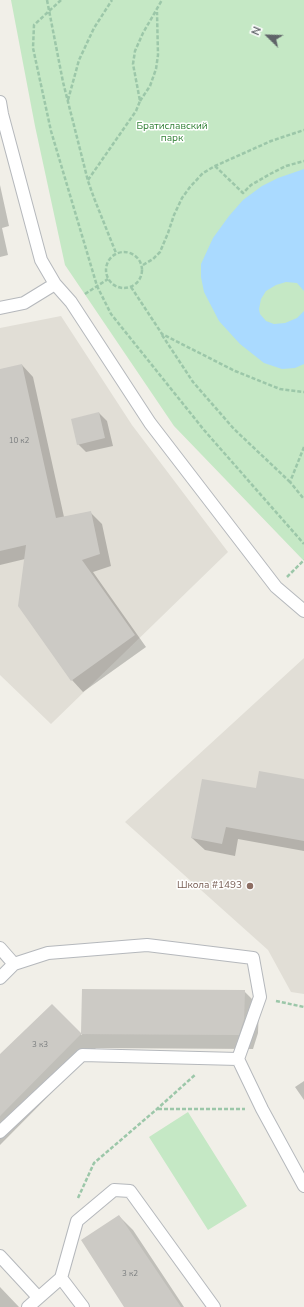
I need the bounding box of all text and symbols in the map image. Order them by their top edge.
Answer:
north arrow [248,16,288,56]
text: N [248,24,265,38]
park label: Братиславский парк [136,121,208,144]
house number: 10 к2 [9,436,29,446]
place label: Школа #1493 [177,880,242,892]
marker: Школа #1493 [245,881,255,891]
house number: 3 к3 [32,1040,48,1050]
house number: 3 к2 [122,1269,138,1279]

